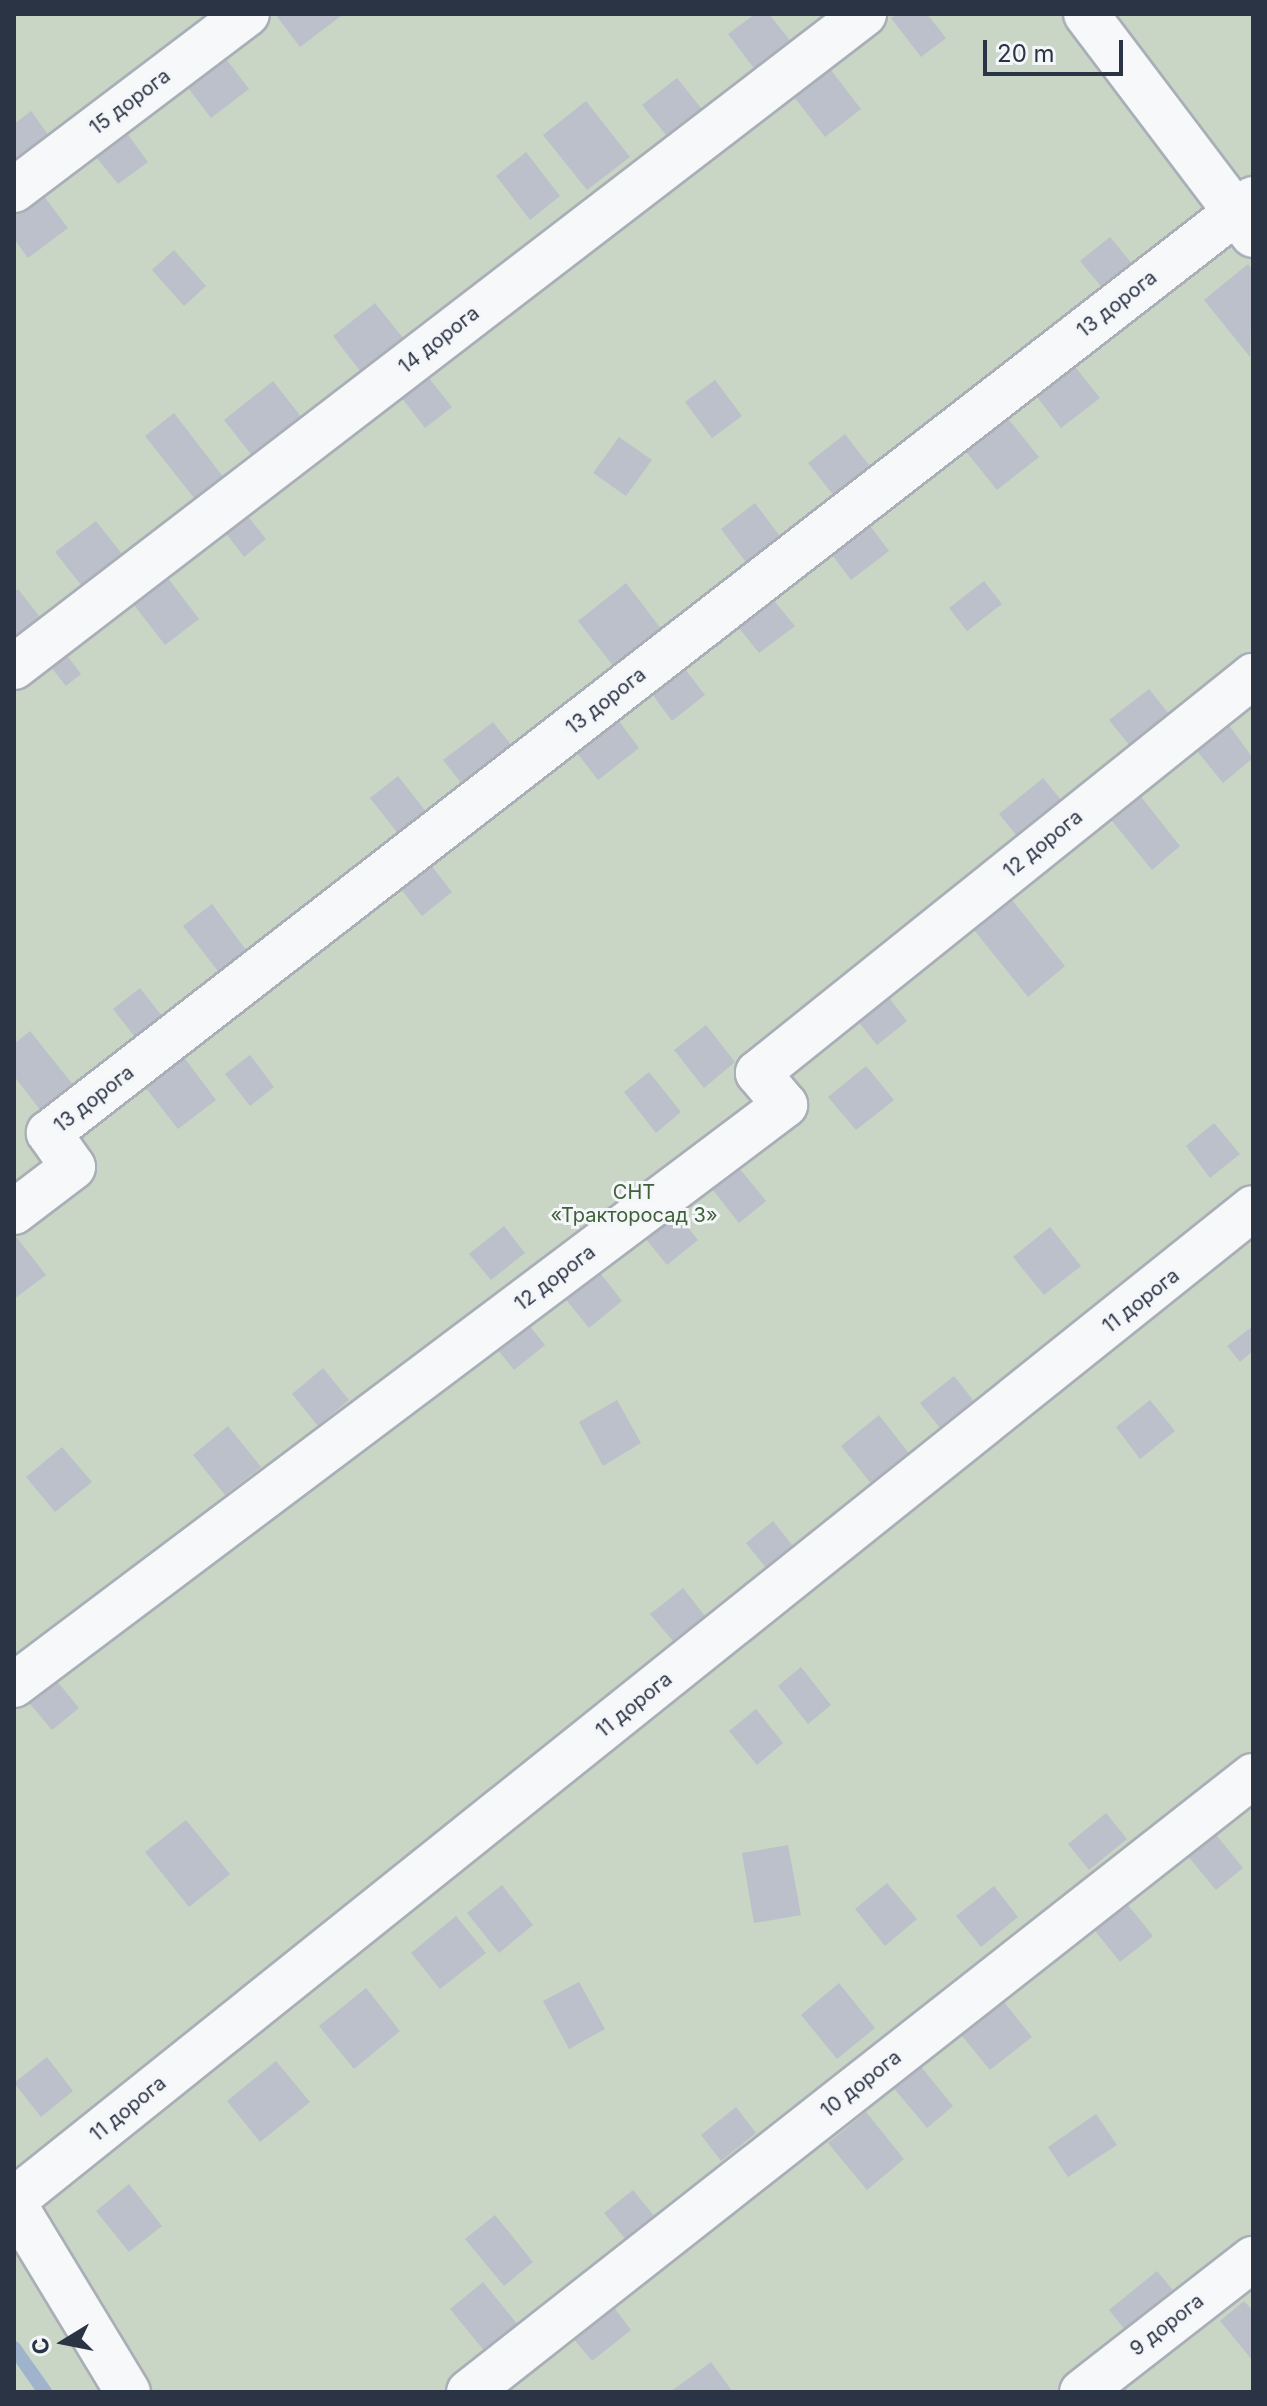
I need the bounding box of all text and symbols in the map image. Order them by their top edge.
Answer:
scale bar [987,24,1127,74]
text: 20 m [997,39,1055,68]
street label: 15 дорога [85,64,175,140]
street label: 13 дорога [1072,265,1162,343]
street label: 14 дорога [394,301,484,379]
street label: 13 дорога [561,662,651,740]
street label: 12 дорога [999,805,1087,883]
street label: 13 дорога [49,1060,139,1138]
park label: СНТ «Тракторосад 3» [550,1180,718,1227]
street label: 12 дорога [510,1240,600,1316]
street label: 11 дорога [1098,1264,1184,1338]
street label: 11 дорога [591,1667,677,1743]
street label: 10 дорога [816,2045,906,2123]
street label: 11 дорога [85,2071,171,2147]
street label: 9 дорога [1125,2289,1209,2361]
north arrow [24,2302,104,2382]
text: С [26,2336,55,2356]

